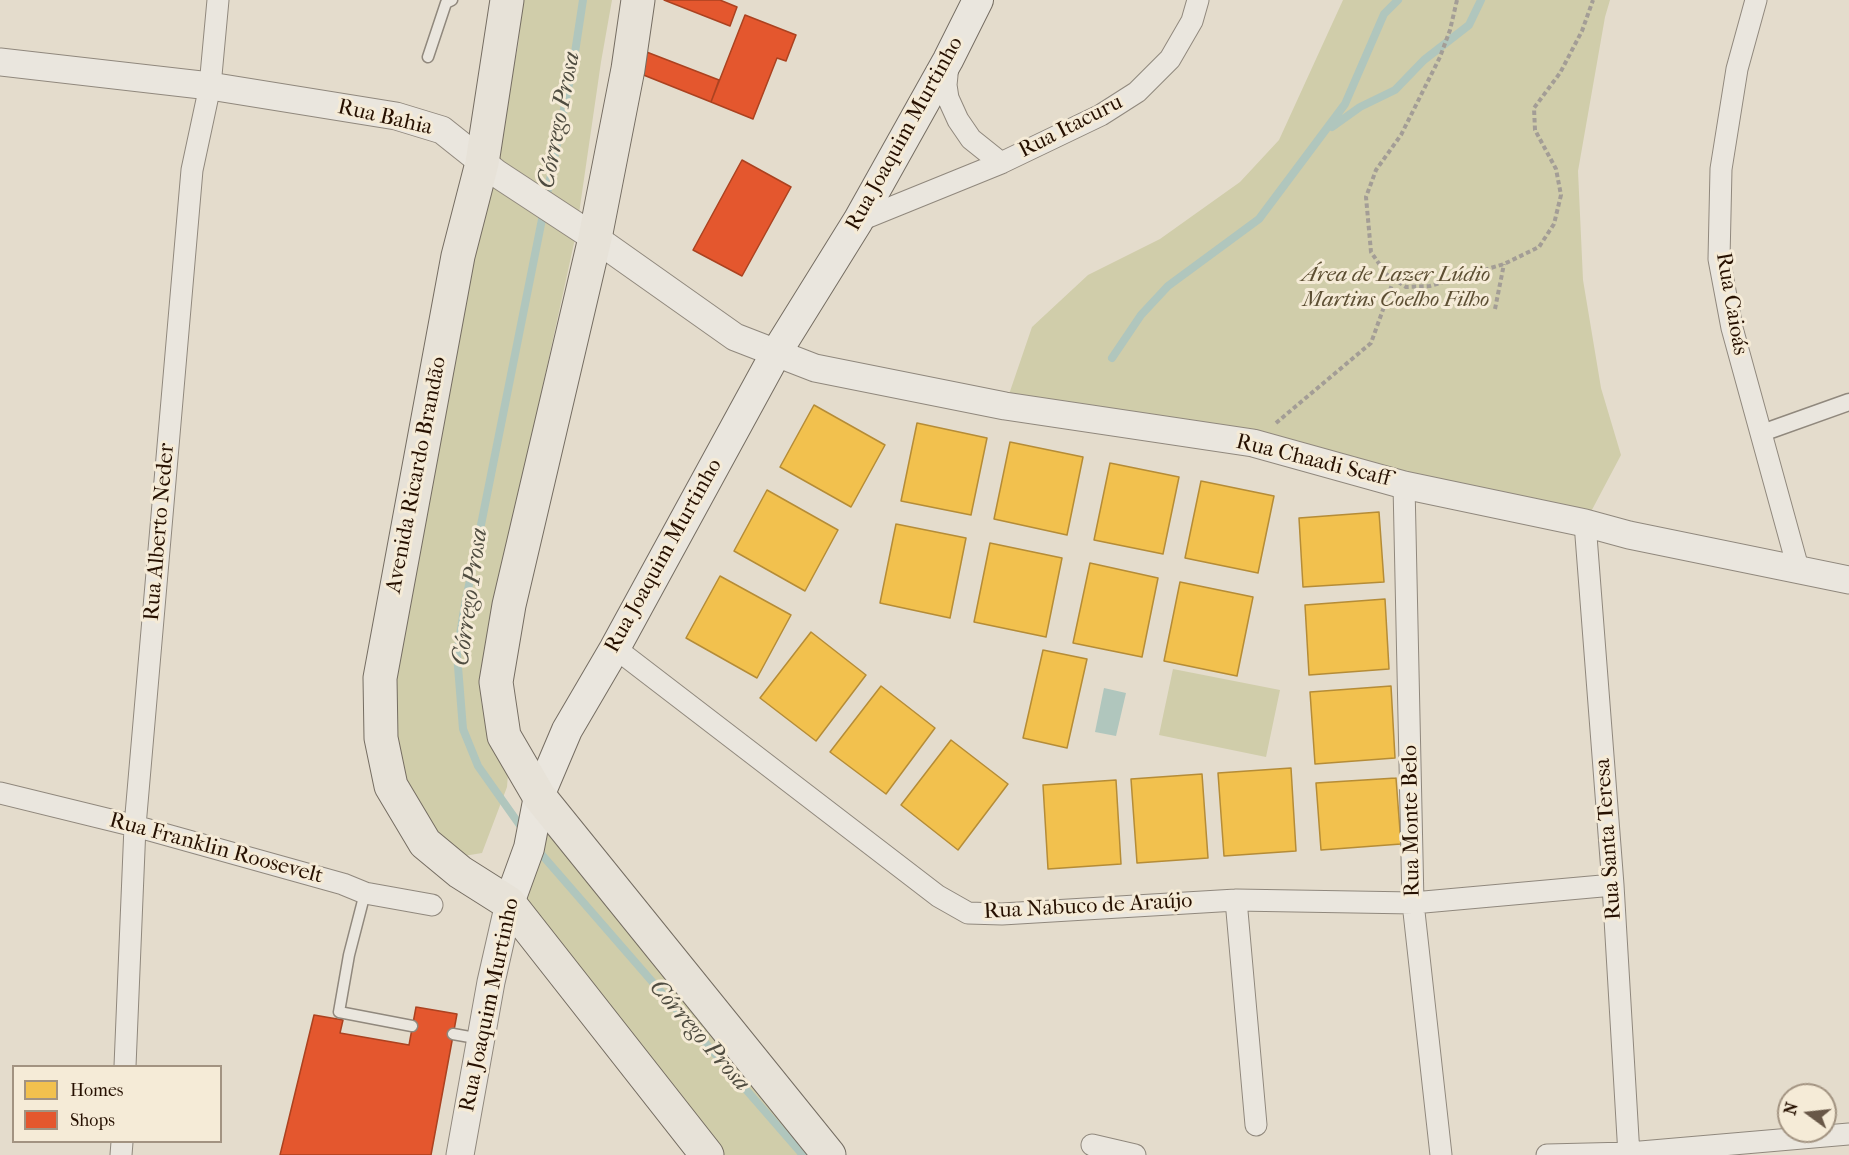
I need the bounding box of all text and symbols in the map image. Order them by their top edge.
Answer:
street label: Rua Joaquim Murtinho [841,32,969,236]
water label: Córrego Prosa [533,49,587,191]
street label: Rua Itacuru [1015,90,1127,164]
street label: Rua Bahia [335,94,435,142]
street label: Rua Caioás [1709,251,1753,357]
park label: Área de Lazer Lúdio Martins Coelho Filho [1302,263,1490,314]
street label: Avenida Ricardo Brandão [381,355,453,595]
street label: Rua Chaadi Scaff [1233,429,1393,493]
street label: Rua Alberto Neder [139,442,181,622]
street label: Rua Joaquim Murtinho [600,454,728,658]
water label: Córrego Prosa [447,526,495,668]
street label: Rua Monte Belo [1397,745,1427,897]
street label: Rua Santa Teresa [1590,757,1628,921]
street label: Rua Franklin Roosevelt [106,808,326,890]
street label: Rua Nabuco de Araújo [983,888,1193,926]
street label: Rua Joaquim Murtinho [454,896,526,1114]
water label: Córrego Prosa [643,974,755,1098]
legend [12,1065,222,1143]
text: Homes [70,1080,124,1101]
north arrow [1777,1083,1837,1143]
text: N [1780,1100,1802,1117]
text: Shops [70,1110,115,1131]

